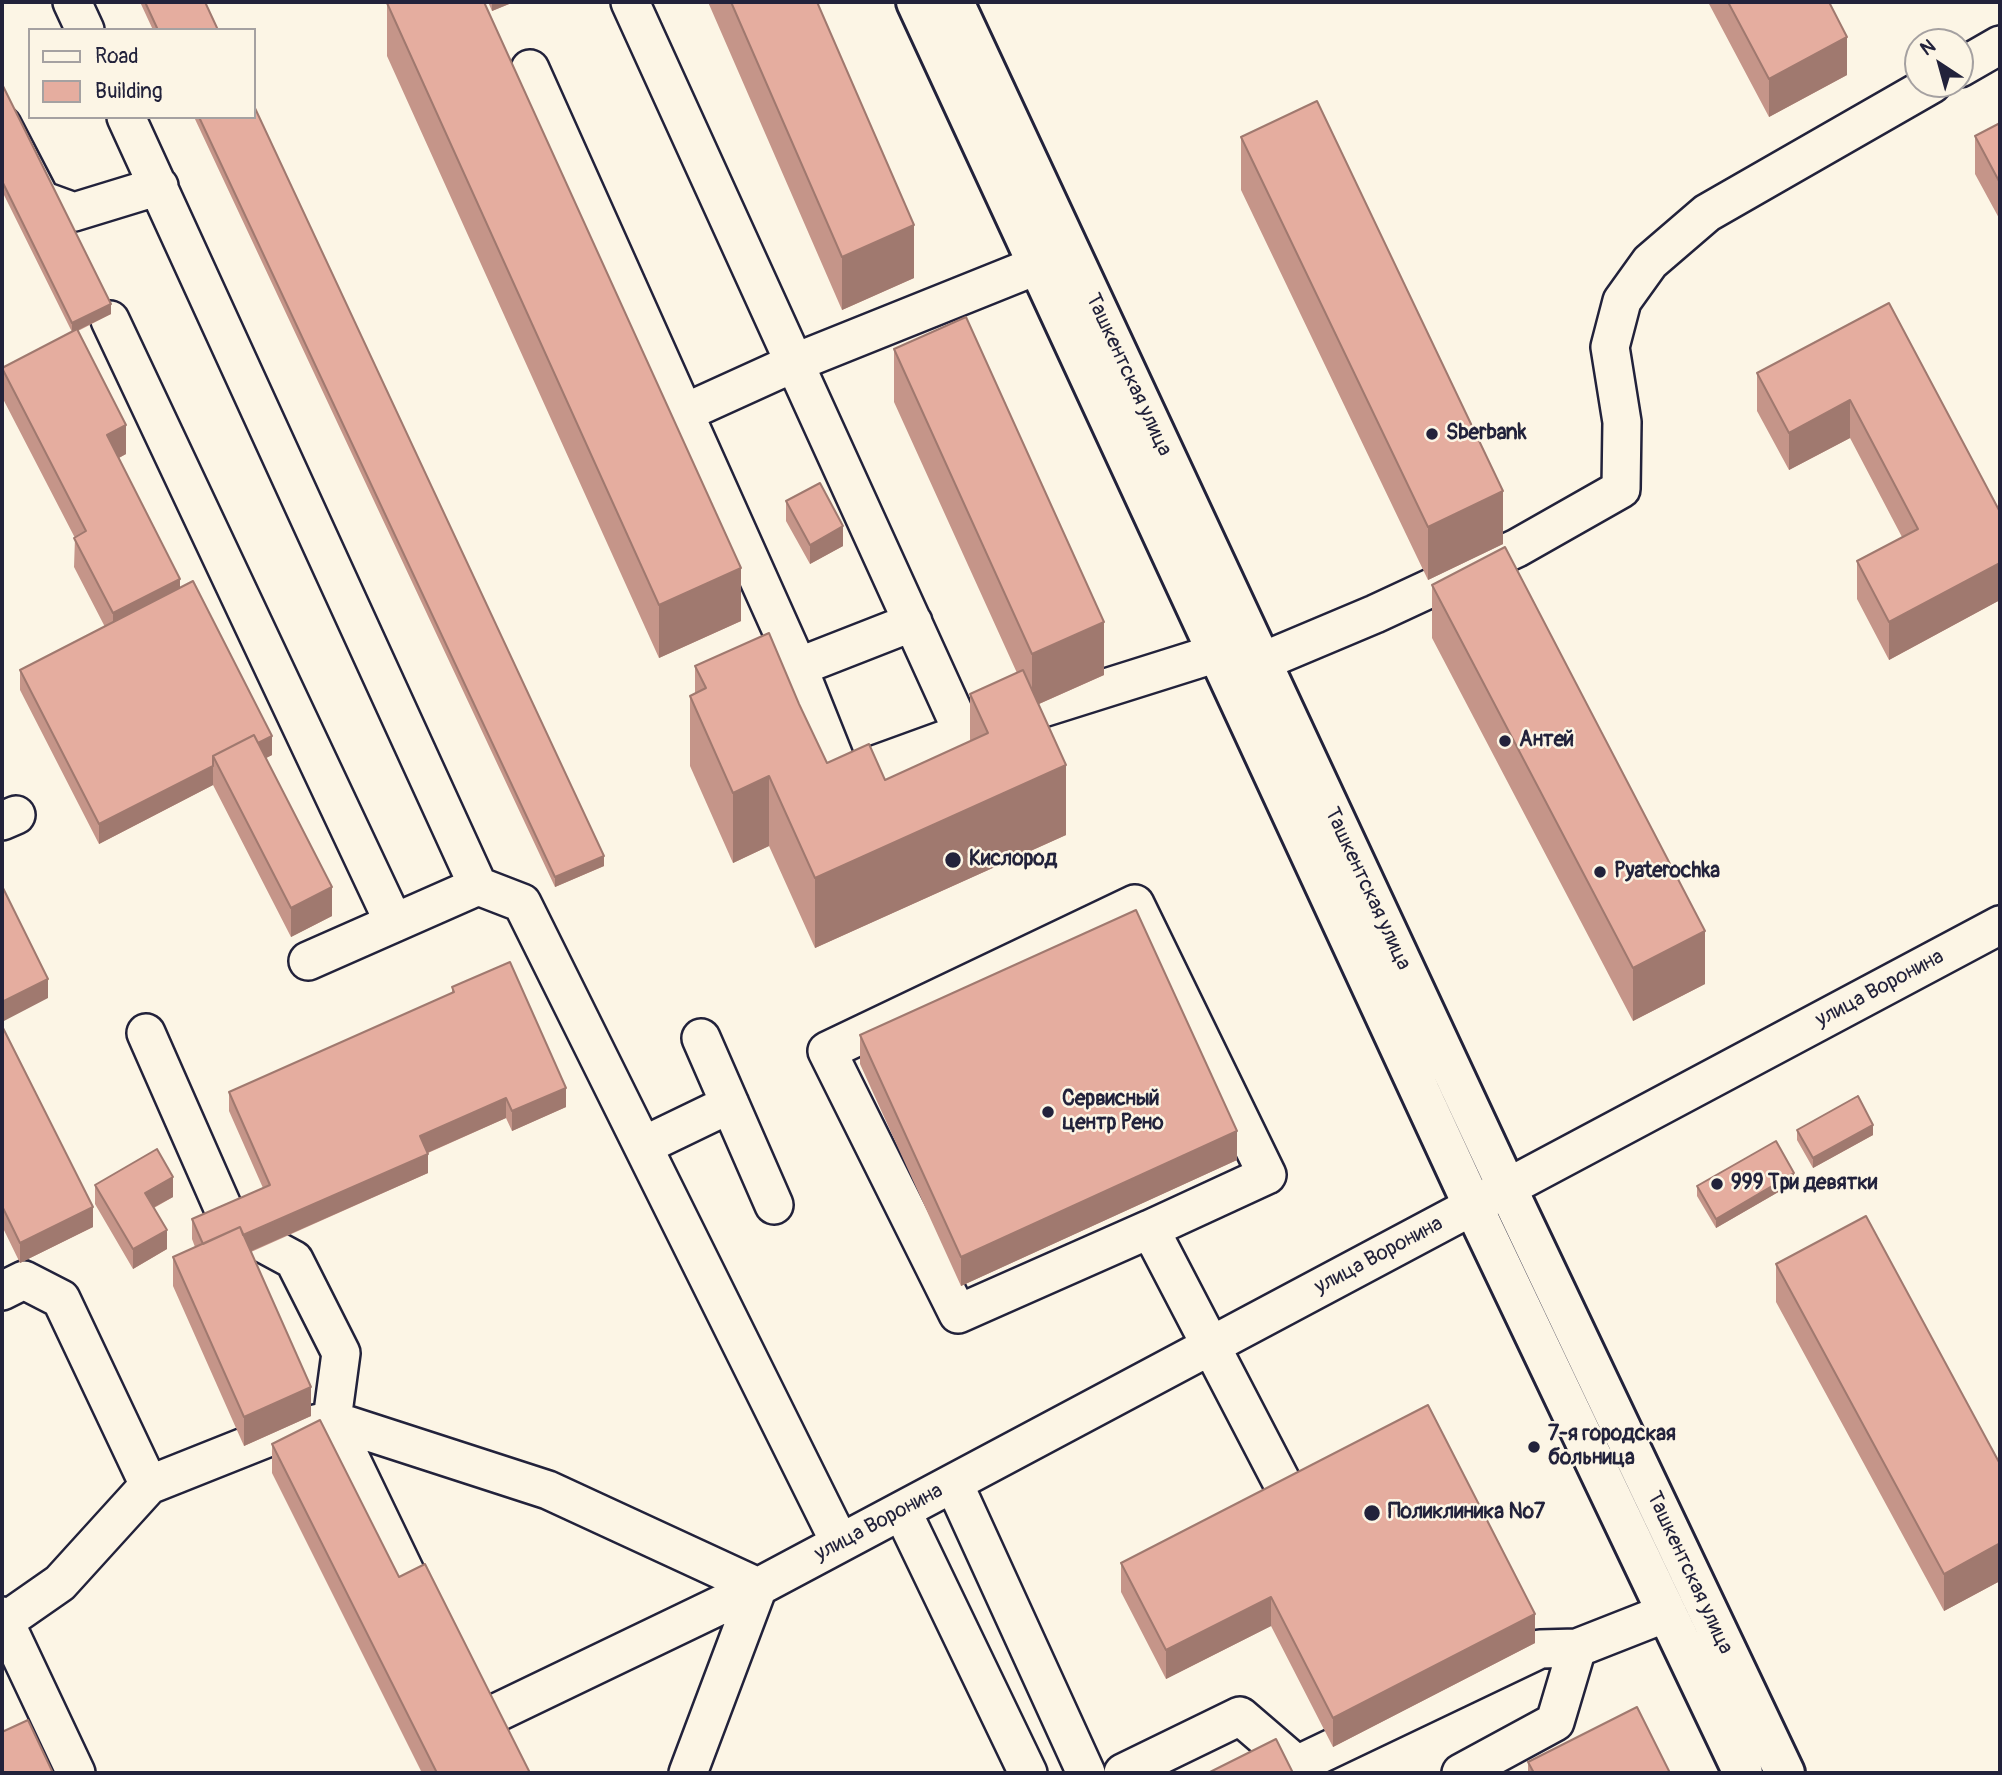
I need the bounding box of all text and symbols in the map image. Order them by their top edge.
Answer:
legend [28,28,256,119]
north arrow [1904,28,1974,98]
text: N [1916,34,1940,61]
text: Road [95,43,139,70]
text: Building [95,78,162,105]
street label: Ташкентская улица [1079,290,1177,460]
place label: Sberbank [1446,421,1526,447]
marker: Sberbank [1424,426,1440,442]
place label: Антей [1519,728,1574,754]
marker: Антей [1497,733,1513,749]
street label: Ташкентская улица [1318,804,1416,974]
place label: Кислород [969,847,1057,873]
marker: Кислород [943,850,963,870]
place label: Pyaterochka [1614,859,1720,885]
marker: Pyaterochka [1592,864,1608,880]
street label: улица Воронина [1812,945,1948,1033]
place label: Сервисный центр Рено [1062,1087,1164,1137]
marker: Сервисный центр Рено [1040,1104,1056,1120]
place label: 999 Три девятки [1731,1171,1877,1197]
marker: 999 Три девятки [1709,1176,1725,1192]
street label: улица Воронина [1311,1212,1447,1300]
place label: 7-я городская больница [1548,1422,1676,1472]
marker: 7-я городская больница [1526,1439,1542,1455]
street label: улица Воронина [811,1479,947,1567]
street label: Ташкентская улица [1640,1488,1738,1658]
place label: Поликлиника №7 [1388,1500,1545,1526]
marker: Поликлиника №7 [1362,1503,1382,1523]

